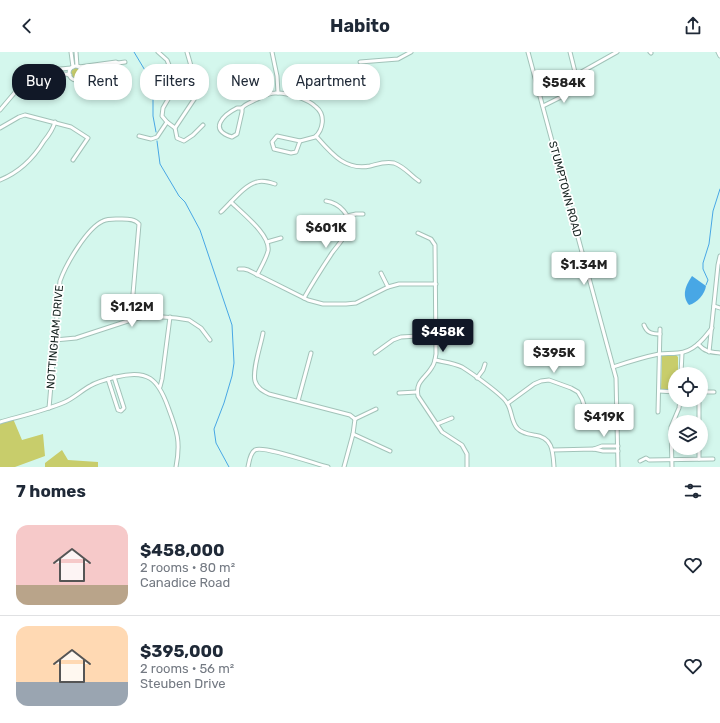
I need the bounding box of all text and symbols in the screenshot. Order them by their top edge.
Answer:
icon: back [16,15,38,37]
text: Habito [330,15,390,37]
icon: share [682,15,704,37]
chip: Buy [12,64,66,100]
chip: Rent [74,64,132,100]
chip: Filters [140,64,209,100]
chip: New [217,64,274,100]
chip: Apartment [282,64,380,100]
pin: $584K [536,70,592,104]
text: $584K [542,75,586,90]
street label: STUMPTOWN ROAD [546,140,584,238]
pin: $601K [298,215,354,249]
text: $601K [305,220,347,235]
pin: $1.34M [551,252,617,286]
text: $1.34M [560,257,608,272]
street label: NOTTINGHAM DRIVE [44,284,66,389]
pin: $1.12M [99,294,165,328]
text: $1.12M [110,299,154,314]
pin: $458K [415,319,471,353]
text: $458K [421,324,465,339]
pin: $395K [526,340,582,374]
text: $395K [533,345,575,360]
map controls [668,367,708,455]
button: locate [668,367,708,407]
pin: $419K [576,404,632,438]
text: $419K [584,409,624,424]
button: layers [668,415,708,455]
icon: filters [682,480,704,502]
text: 7 homes [16,481,86,501]
text: $458,000 [140,540,225,560]
icon: home [48,541,96,589]
icon: heart [682,554,704,576]
text: 2 rooms · 80 m² [140,560,235,575]
text: Canadice Road [140,575,230,590]
text: $395,000 [140,641,224,661]
icon: home [48,642,96,690]
icon: heart [682,655,704,677]
text: 2 rooms · 56 m² [140,661,234,676]
text: Steuben Drive [140,676,226,691]

